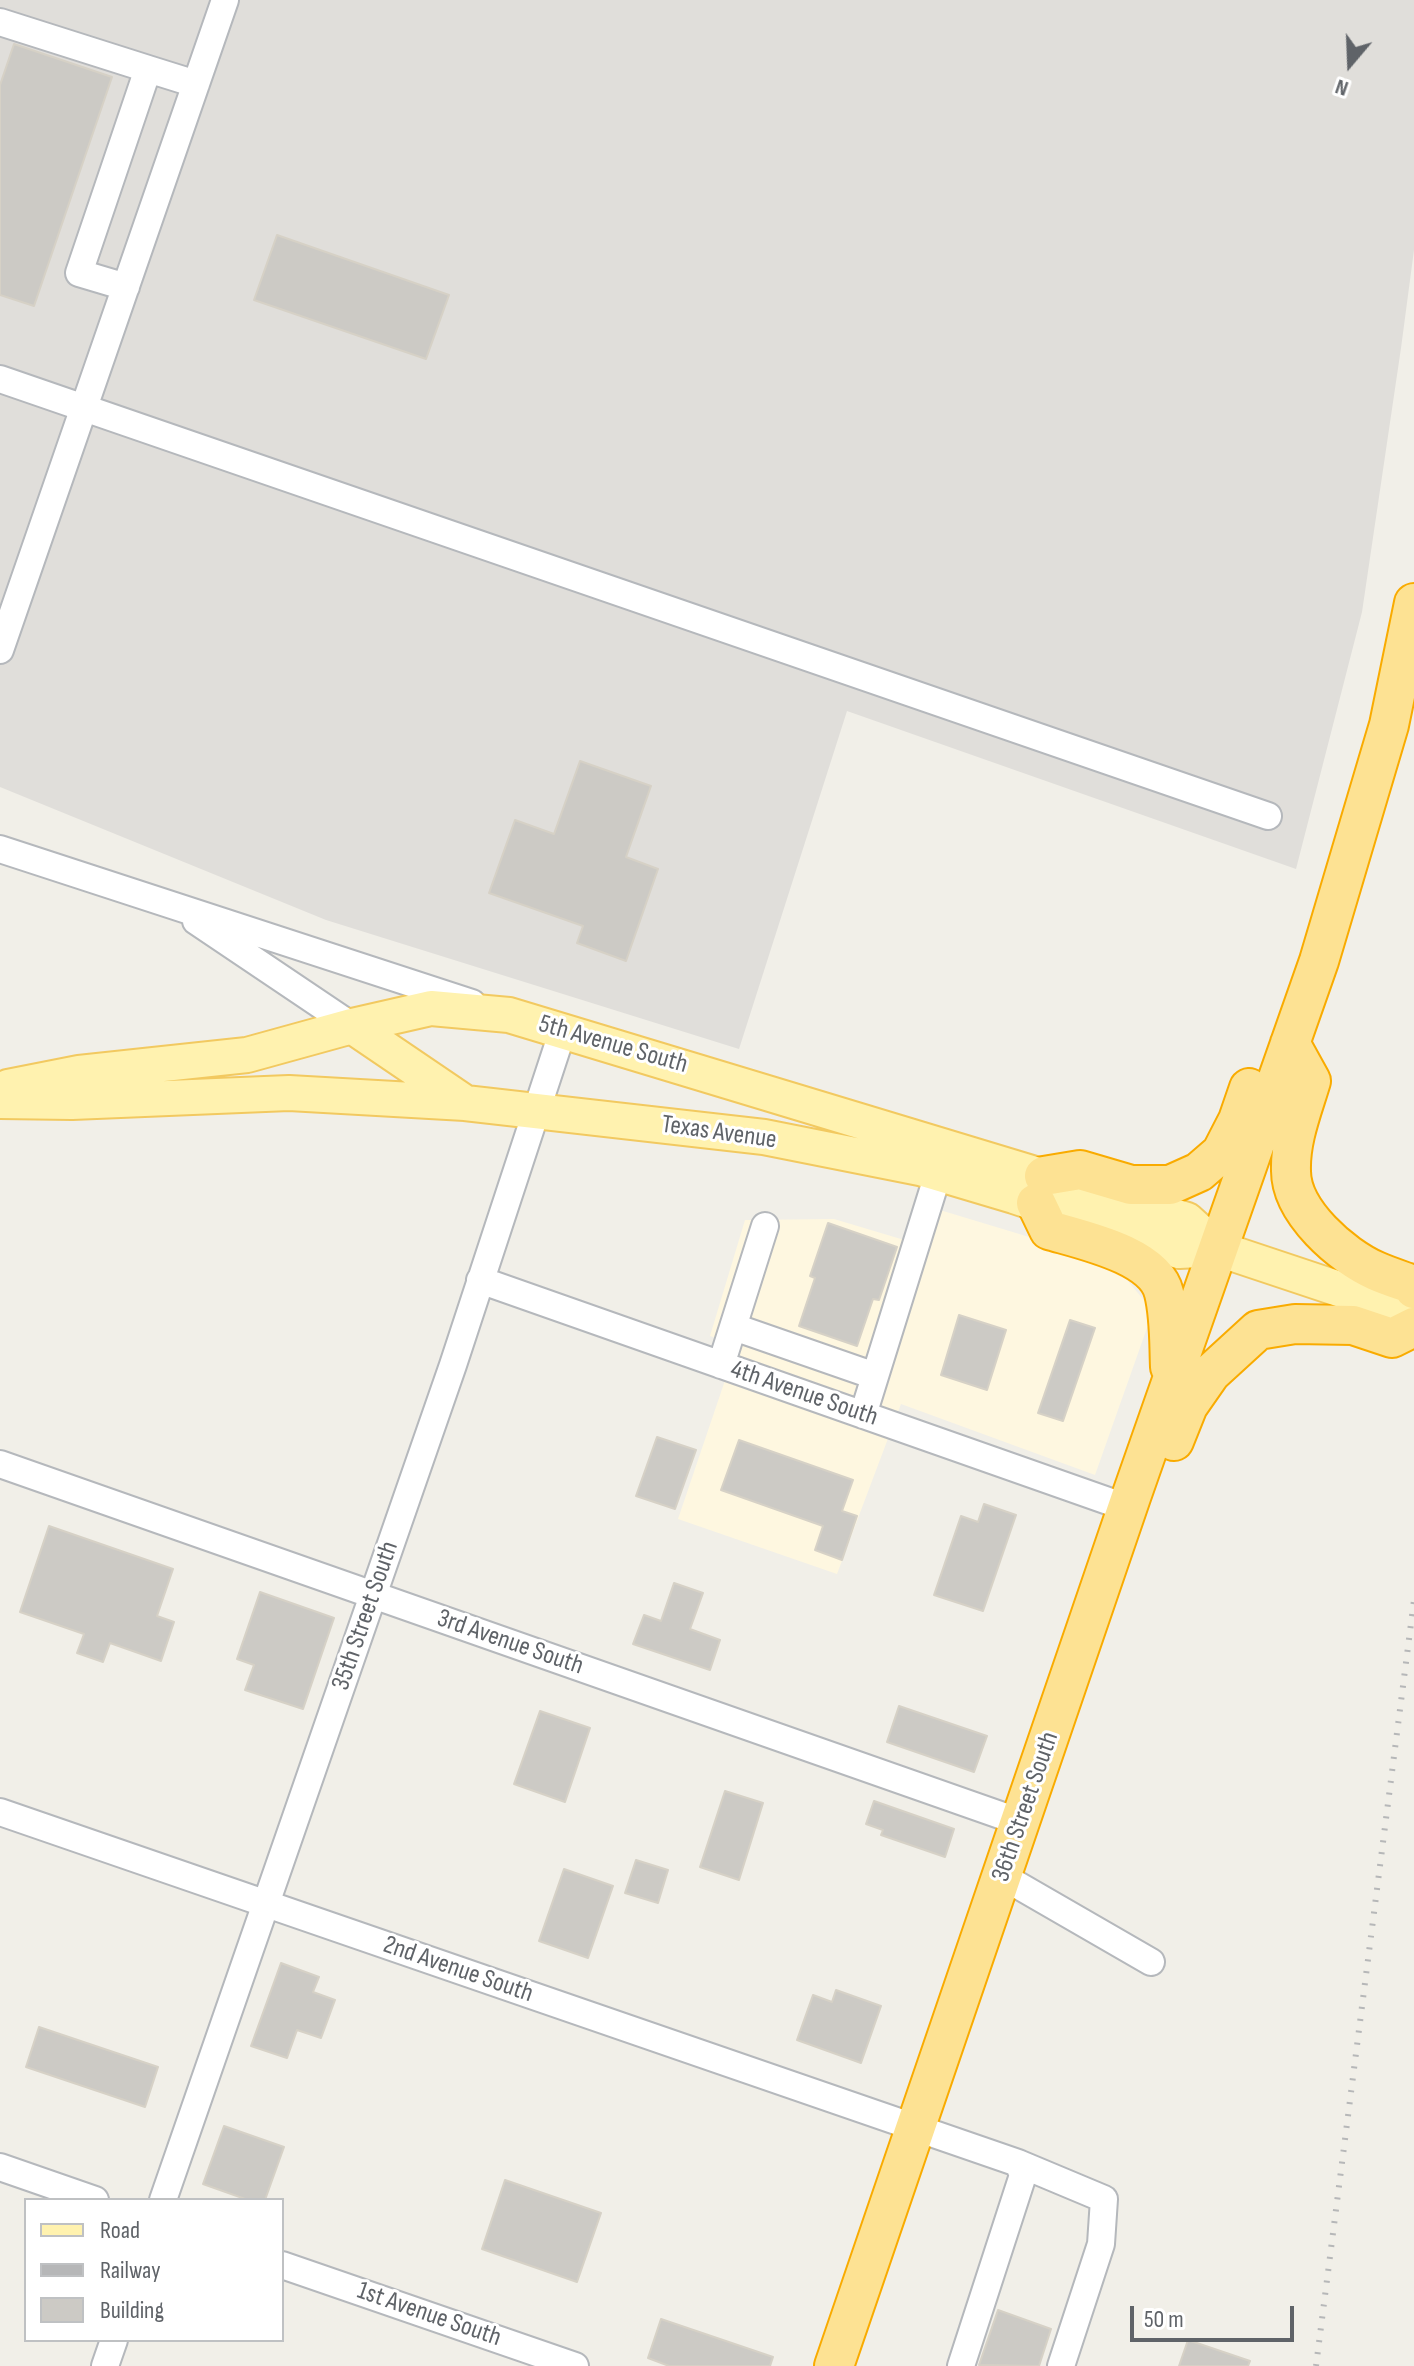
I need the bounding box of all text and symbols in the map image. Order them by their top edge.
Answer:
north arrow [1310,24,1390,104]
text: N [1332,72,1352,102]
street label: 5th Avenue South [535,1009,691,1081]
street label: Texas Avenue [660,1110,778,1156]
street label: 4th Avenue South [726,1354,882,1434]
street label: 35th Street South [326,1537,406,1695]
street label: 3rd Avenue South [433,1603,587,1683]
street label: 36th Street South [986,1728,1066,1886]
street label: 2nd Avenue South [379,1930,537,2010]
legend [24,2198,284,2342]
text: Road [100,2216,140,2245]
text: Railway [100,2256,160,2285]
street label: 1st Avenue South [353,2276,505,2354]
scale bar [1134,2290,1298,2340]
text: Building [100,2296,164,2325]
text: 50 m [1144,2305,1184,2334]

